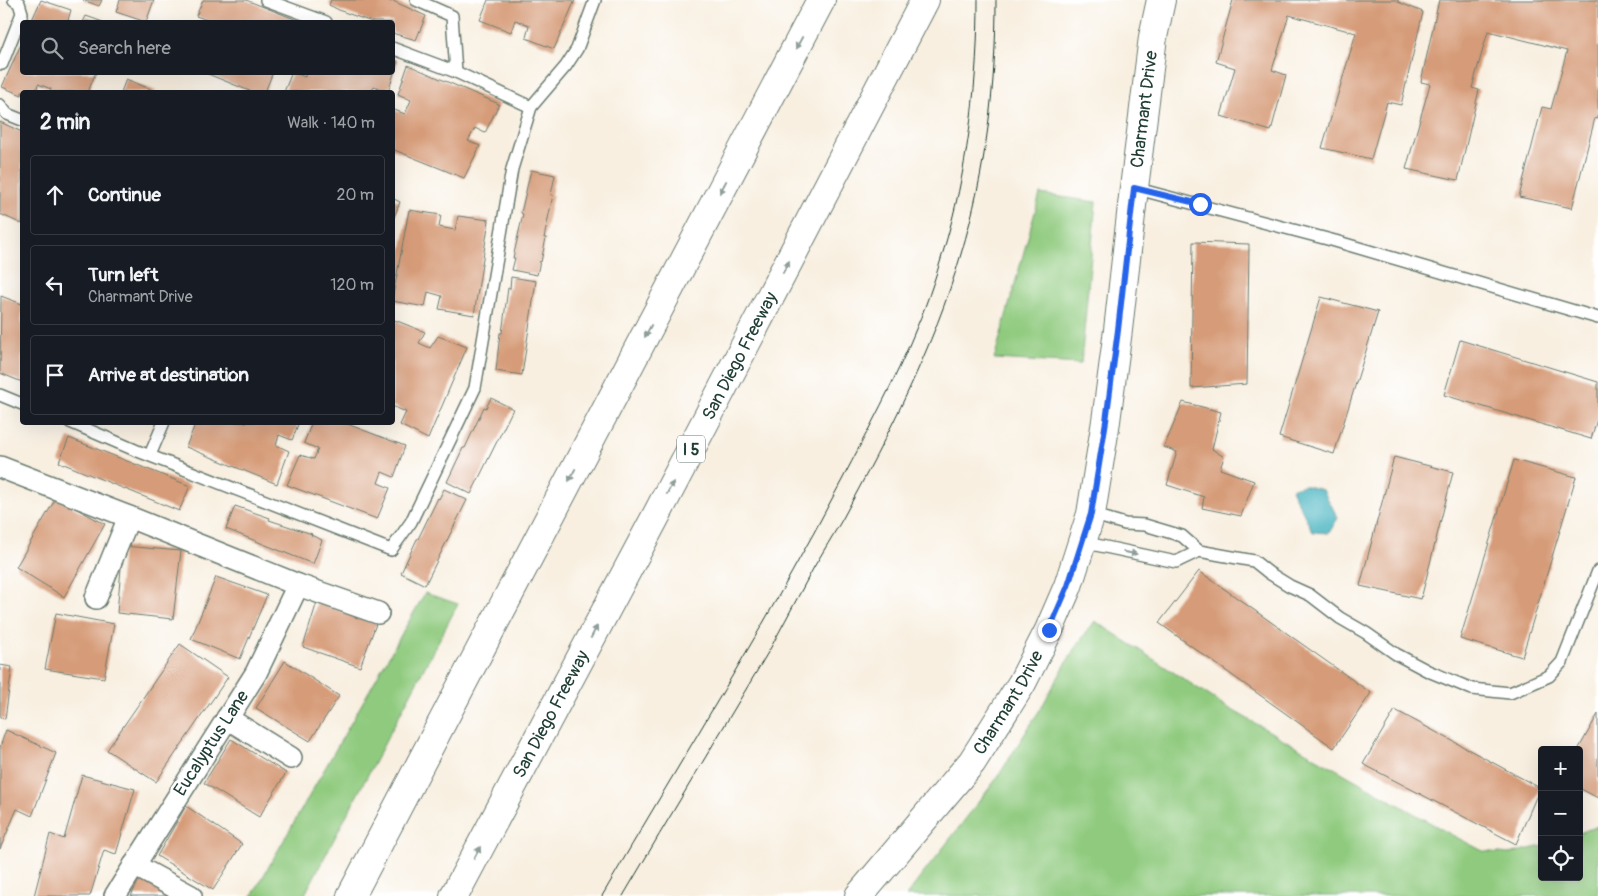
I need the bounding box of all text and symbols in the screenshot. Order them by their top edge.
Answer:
search box [20,20,395,75]
icon: search [38,34,66,62]
text: Search here [78,36,171,60]
one-way arrow [795,36,803,50]
street label: Charmant Drive [1126,49,1163,169]
text: 2 min [40,109,90,136]
text: Walk · 140 m [287,113,375,133]
one-way arrow [719,180,727,194]
icon: ahead [41,181,69,209]
text: Continue [88,183,161,207]
text: 20 m [336,185,374,205]
route start [1189,193,1212,216]
one-way arrow [782,260,790,274]
text: Turn left [88,263,158,287]
icon: left [41,271,69,299]
text: 120 m [330,275,374,295]
text: Charmant Drive [88,287,193,307]
street label: San Diego Freeway [697,288,783,424]
one-way arrow [644,324,652,338]
icon: arrive [41,361,69,389]
text: Arrive at destination [88,363,249,387]
road number: I 5 [677,436,705,462]
one-way arrow [568,468,576,482]
one-way arrow [666,481,674,496]
one-way arrow [1122,549,1138,557]
route end [1038,619,1061,642]
one-way arrow [590,625,598,639]
street label: San Diego Freeway [508,646,595,782]
street label: Charmant Drive [968,647,1049,759]
street label: Eucalyptus Lane [169,686,254,801]
map controls [1538,746,1583,881]
button: + [1538,746,1583,791]
button: − [1538,791,1583,836]
button: locate [1538,836,1583,881]
one-way arrow [473,846,481,860]

